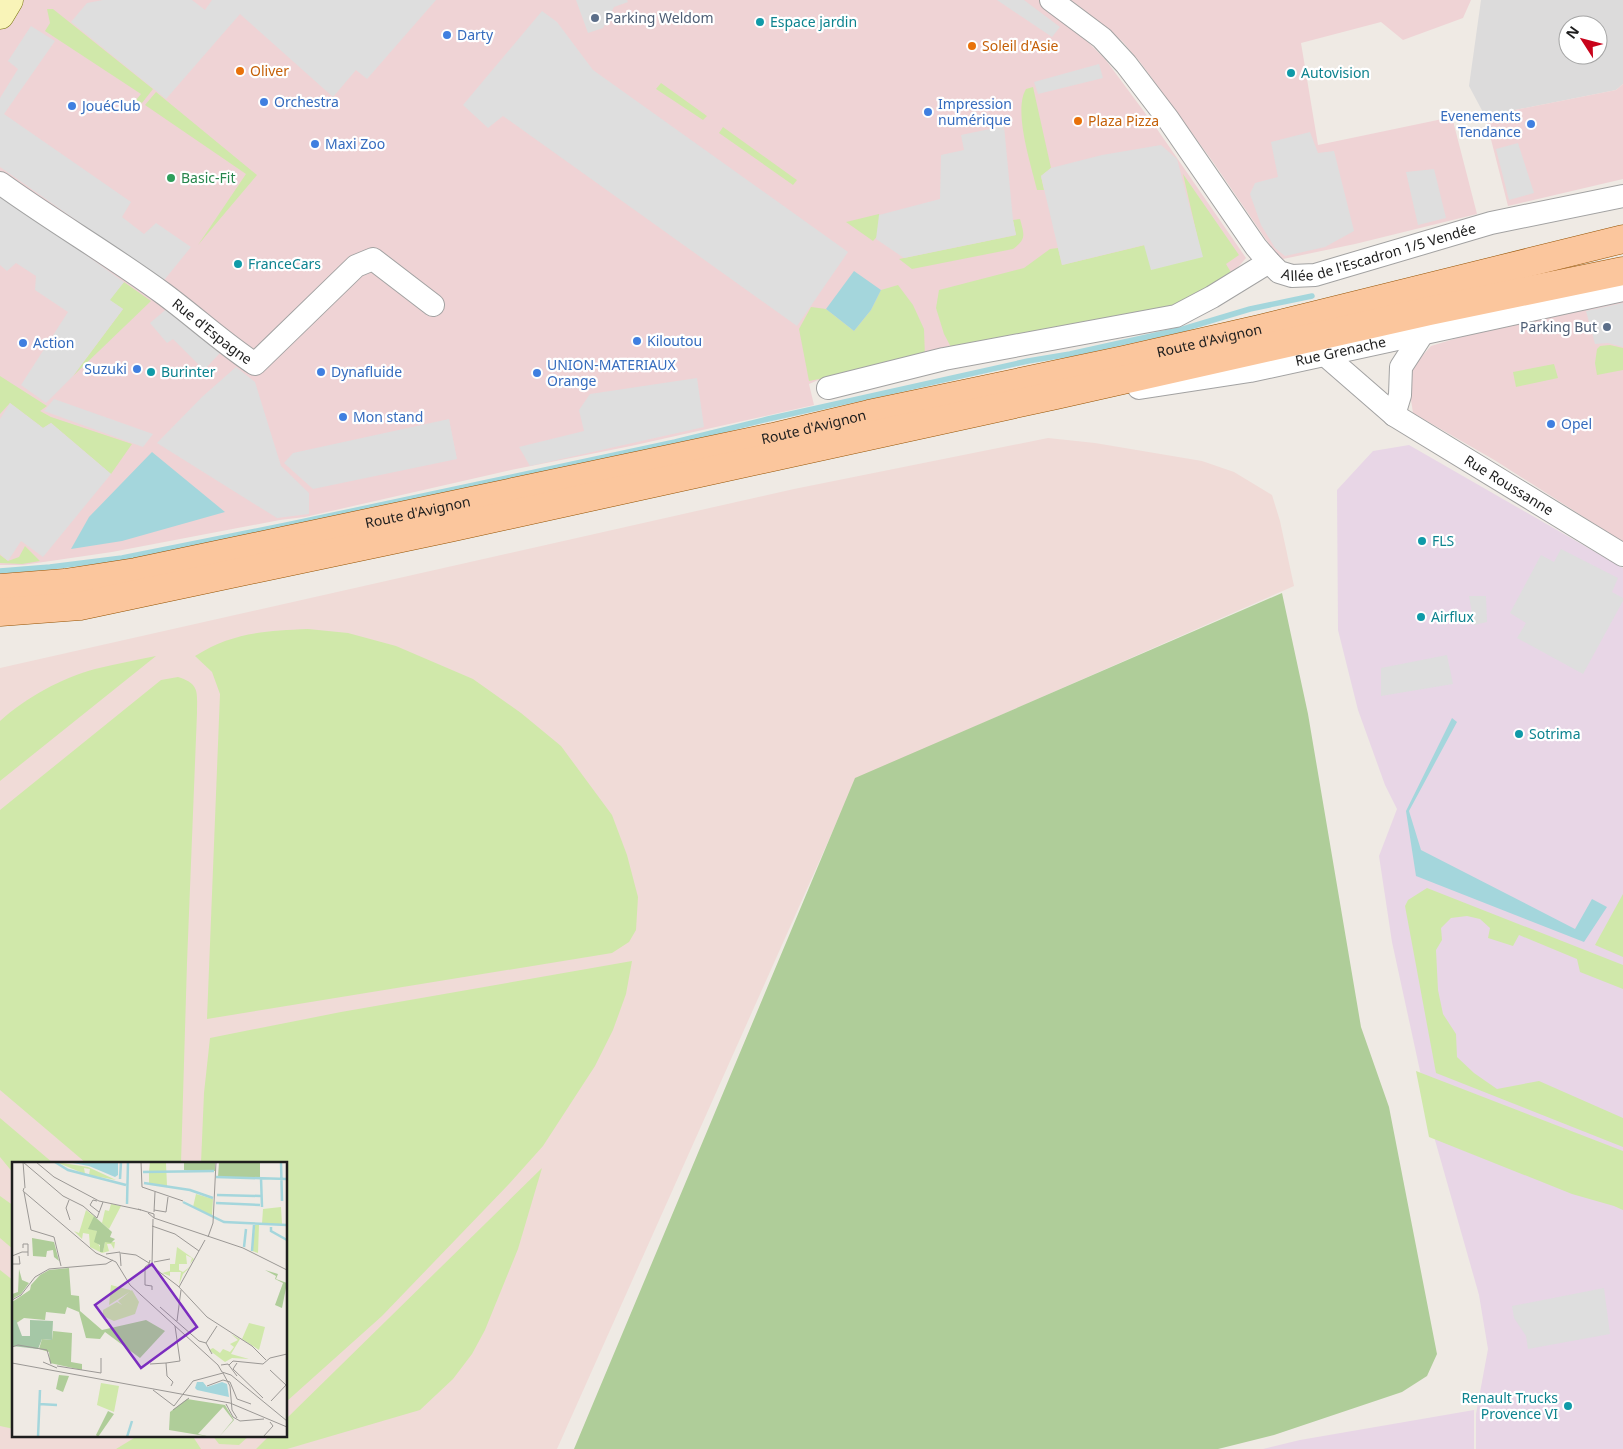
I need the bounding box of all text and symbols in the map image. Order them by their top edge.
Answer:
place label: Parking Weldom [605,8,714,27]
marker: Parking Weldom [589,12,601,24]
place label: Espace jardin [770,12,857,31]
north arrow [1558,15,1608,65]
marker: Espace jardin [754,16,766,28]
text: N [1561,22,1583,42]
place label: Darty [457,25,494,44]
marker: Darty [441,29,453,41]
place label: Soleil d'Asie [982,36,1059,55]
marker: Soleil d'Asie [966,40,978,52]
place label: Oliver [250,61,289,80]
place label: Autovision [1301,63,1370,82]
marker: Oliver [234,65,246,77]
marker: Autovision [1285,67,1297,79]
place label: Orchestra [274,92,339,111]
place label: Impression numérique [938,94,1012,129]
place label: JouéClub [80,96,141,115]
marker: Orchestra [258,96,270,108]
marker: JouéClub [66,100,78,112]
marker: Impression numérique [922,106,934,118]
place label: Evenements Tendance [1440,106,1521,141]
place label: Plaza Pizza [1088,111,1159,130]
marker: Plaza Pizza [1072,115,1084,127]
marker: Evenements Tendance [1525,118,1537,130]
place label: Maxi Zoo [325,134,385,153]
marker: Maxi Zoo [309,138,321,150]
place label: Basic-Fit [181,168,235,187]
marker: Basic-Fit [165,172,177,184]
street label: Allée de l'Escadron 1/5 Vendée [1279,218,1478,285]
place label: FranceCars [248,254,321,273]
marker: FranceCars [232,258,244,270]
street label: Rue d'Espagne [168,294,256,368]
place label: Parking But [1520,317,1597,336]
street label: Route d'Avignon [1155,319,1264,361]
marker: Parking But [1601,321,1613,333]
place label: Kiloutou [647,331,702,350]
street label: Rue Grenache [1293,332,1388,370]
place label: Action [33,333,74,352]
marker: Kiloutou [631,335,643,347]
marker: Action [17,337,29,349]
place label: UNION-MATERIAUX Orange [547,355,677,390]
place label: Suzuki [84,359,127,378]
place label: Burinter [161,362,216,381]
place label: Dynafluide [331,362,402,381]
marker: Suzuki [131,363,143,375]
marker: Burinter [145,366,157,378]
marker: Dynafluide [315,366,327,378]
marker: UNION-MATERIAUX Orange [531,367,543,379]
street label: Route d'Avignon [759,405,868,448]
place label: Mon stand [353,407,423,426]
marker: Mon stand [337,411,349,423]
place label: Opel [1561,414,1592,433]
marker: Opel [1545,418,1557,430]
street label: Rue Roussanne [1461,450,1557,519]
street label: Route d'Avignon [363,491,472,532]
place label: FLS [1432,531,1455,550]
marker: FLS [1416,535,1428,547]
place label: Airflux [1431,607,1474,626]
marker: Airflux [1415,611,1427,623]
place label: Sotrima [1529,724,1581,743]
marker: Sotrima [1513,728,1525,740]
inset map [12,1162,288,1436]
place label: Renault Trucks Provence VI [1462,1388,1558,1423]
marker: Renault Trucks Provence VI [1562,1400,1574,1412]

